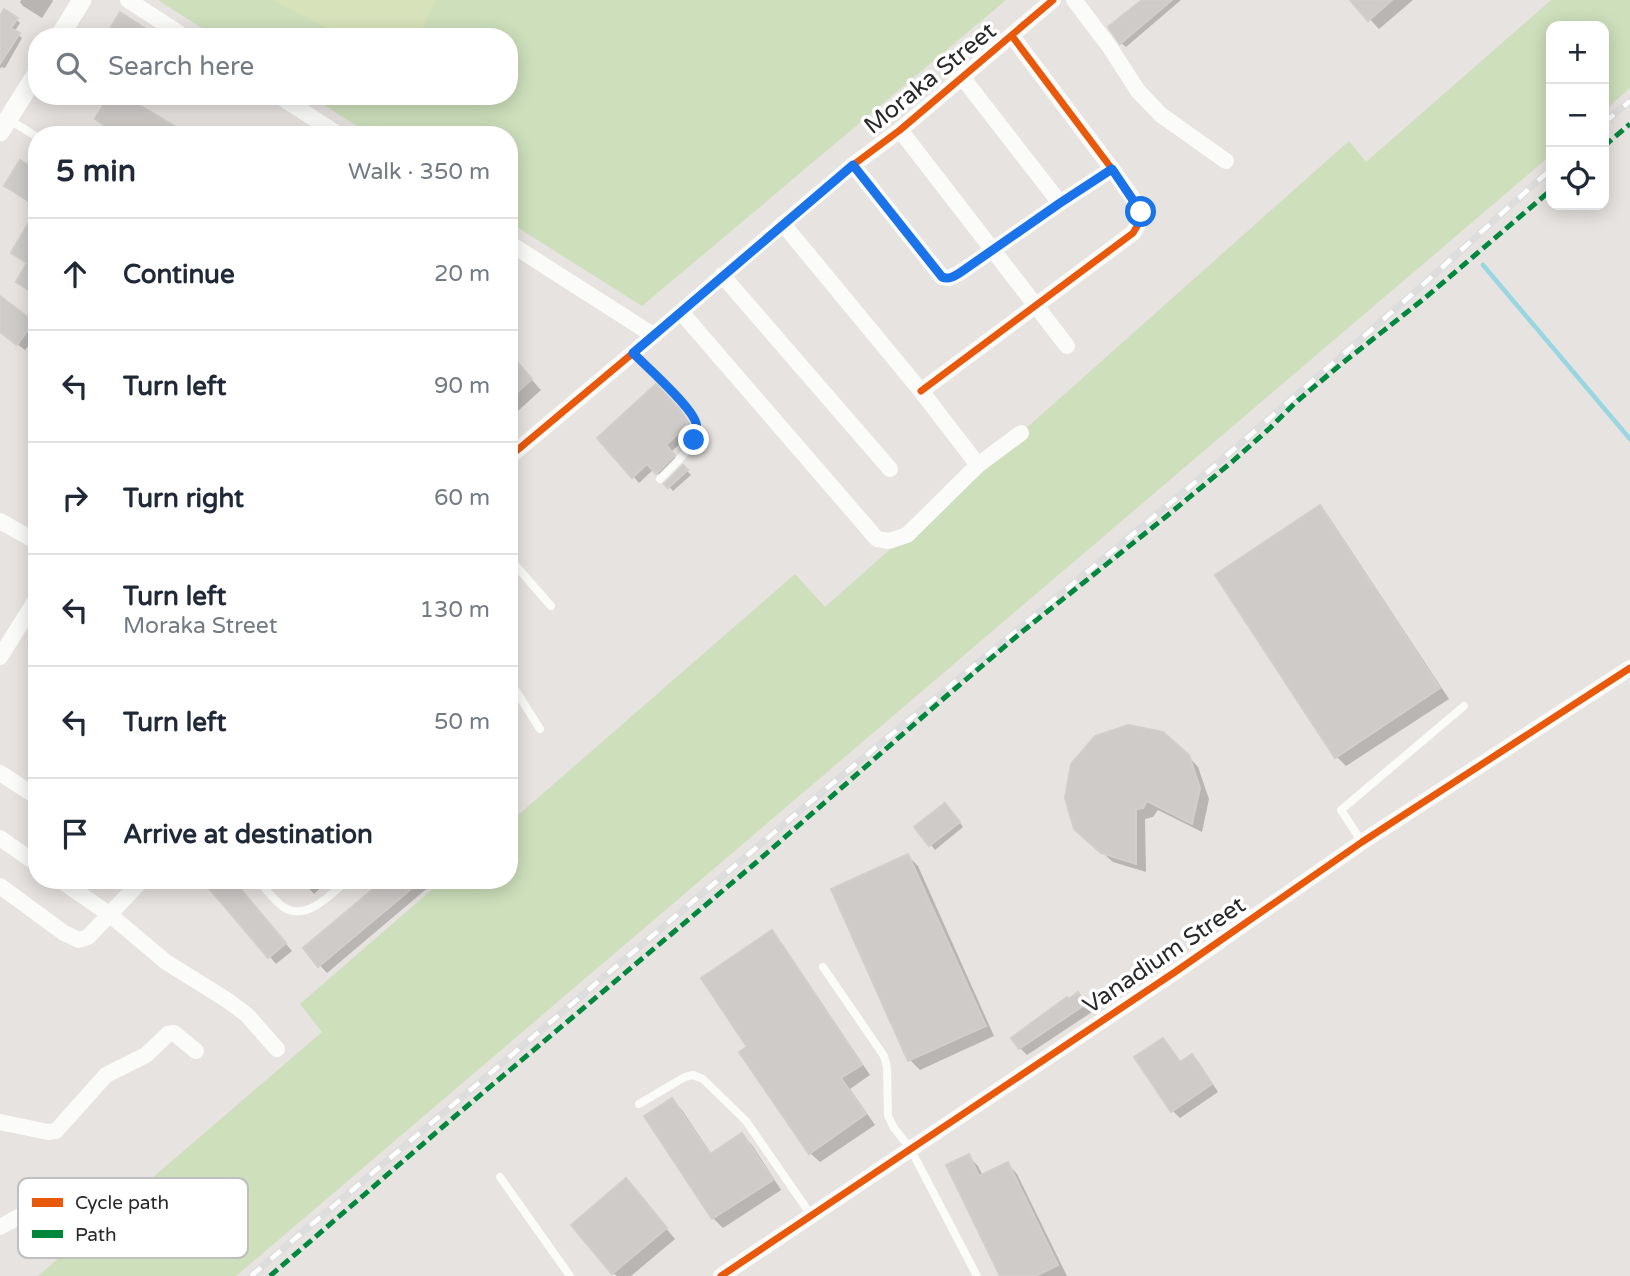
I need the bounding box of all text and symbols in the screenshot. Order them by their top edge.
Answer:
street label: Moraka Street [859,16,1002,140]
map controls [1546,21,1609,210]
button: + [1546,21,1609,84]
search box [28,28,518,105]
icon: search [52,48,90,86]
text: Search here [108,51,254,82]
button: − [1546,84,1609,147]
button: locate [1546,147,1609,210]
text: 5 min [56,153,136,190]
text: Walk · 350 m [348,158,490,186]
route start [1125,196,1156,227]
icon: ahead [56,255,94,293]
text: Continue [123,259,235,290]
text: 20 m [434,260,490,288]
icon: left [56,367,94,405]
text: Turn left [123,371,226,402]
text: 90 m [434,372,490,400]
route end [678,424,709,455]
icon: right [56,479,94,517]
text: Turn right [123,483,244,514]
text: 60 m [434,484,490,512]
text: Turn left [123,581,226,612]
icon: left [56,591,94,629]
text: 130 m [420,596,490,624]
text: Moraka Street [123,612,278,640]
icon: left [56,703,94,741]
text: Turn left [123,707,226,738]
text: 50 m [434,708,490,736]
icon: arrive [56,815,94,853]
text: Arrive at destination [123,819,373,850]
street label: Vanadium Street [1078,890,1251,1020]
legend [18,1178,248,1258]
text: Cycle path [75,1192,169,1214]
text: Path [75,1224,117,1246]

